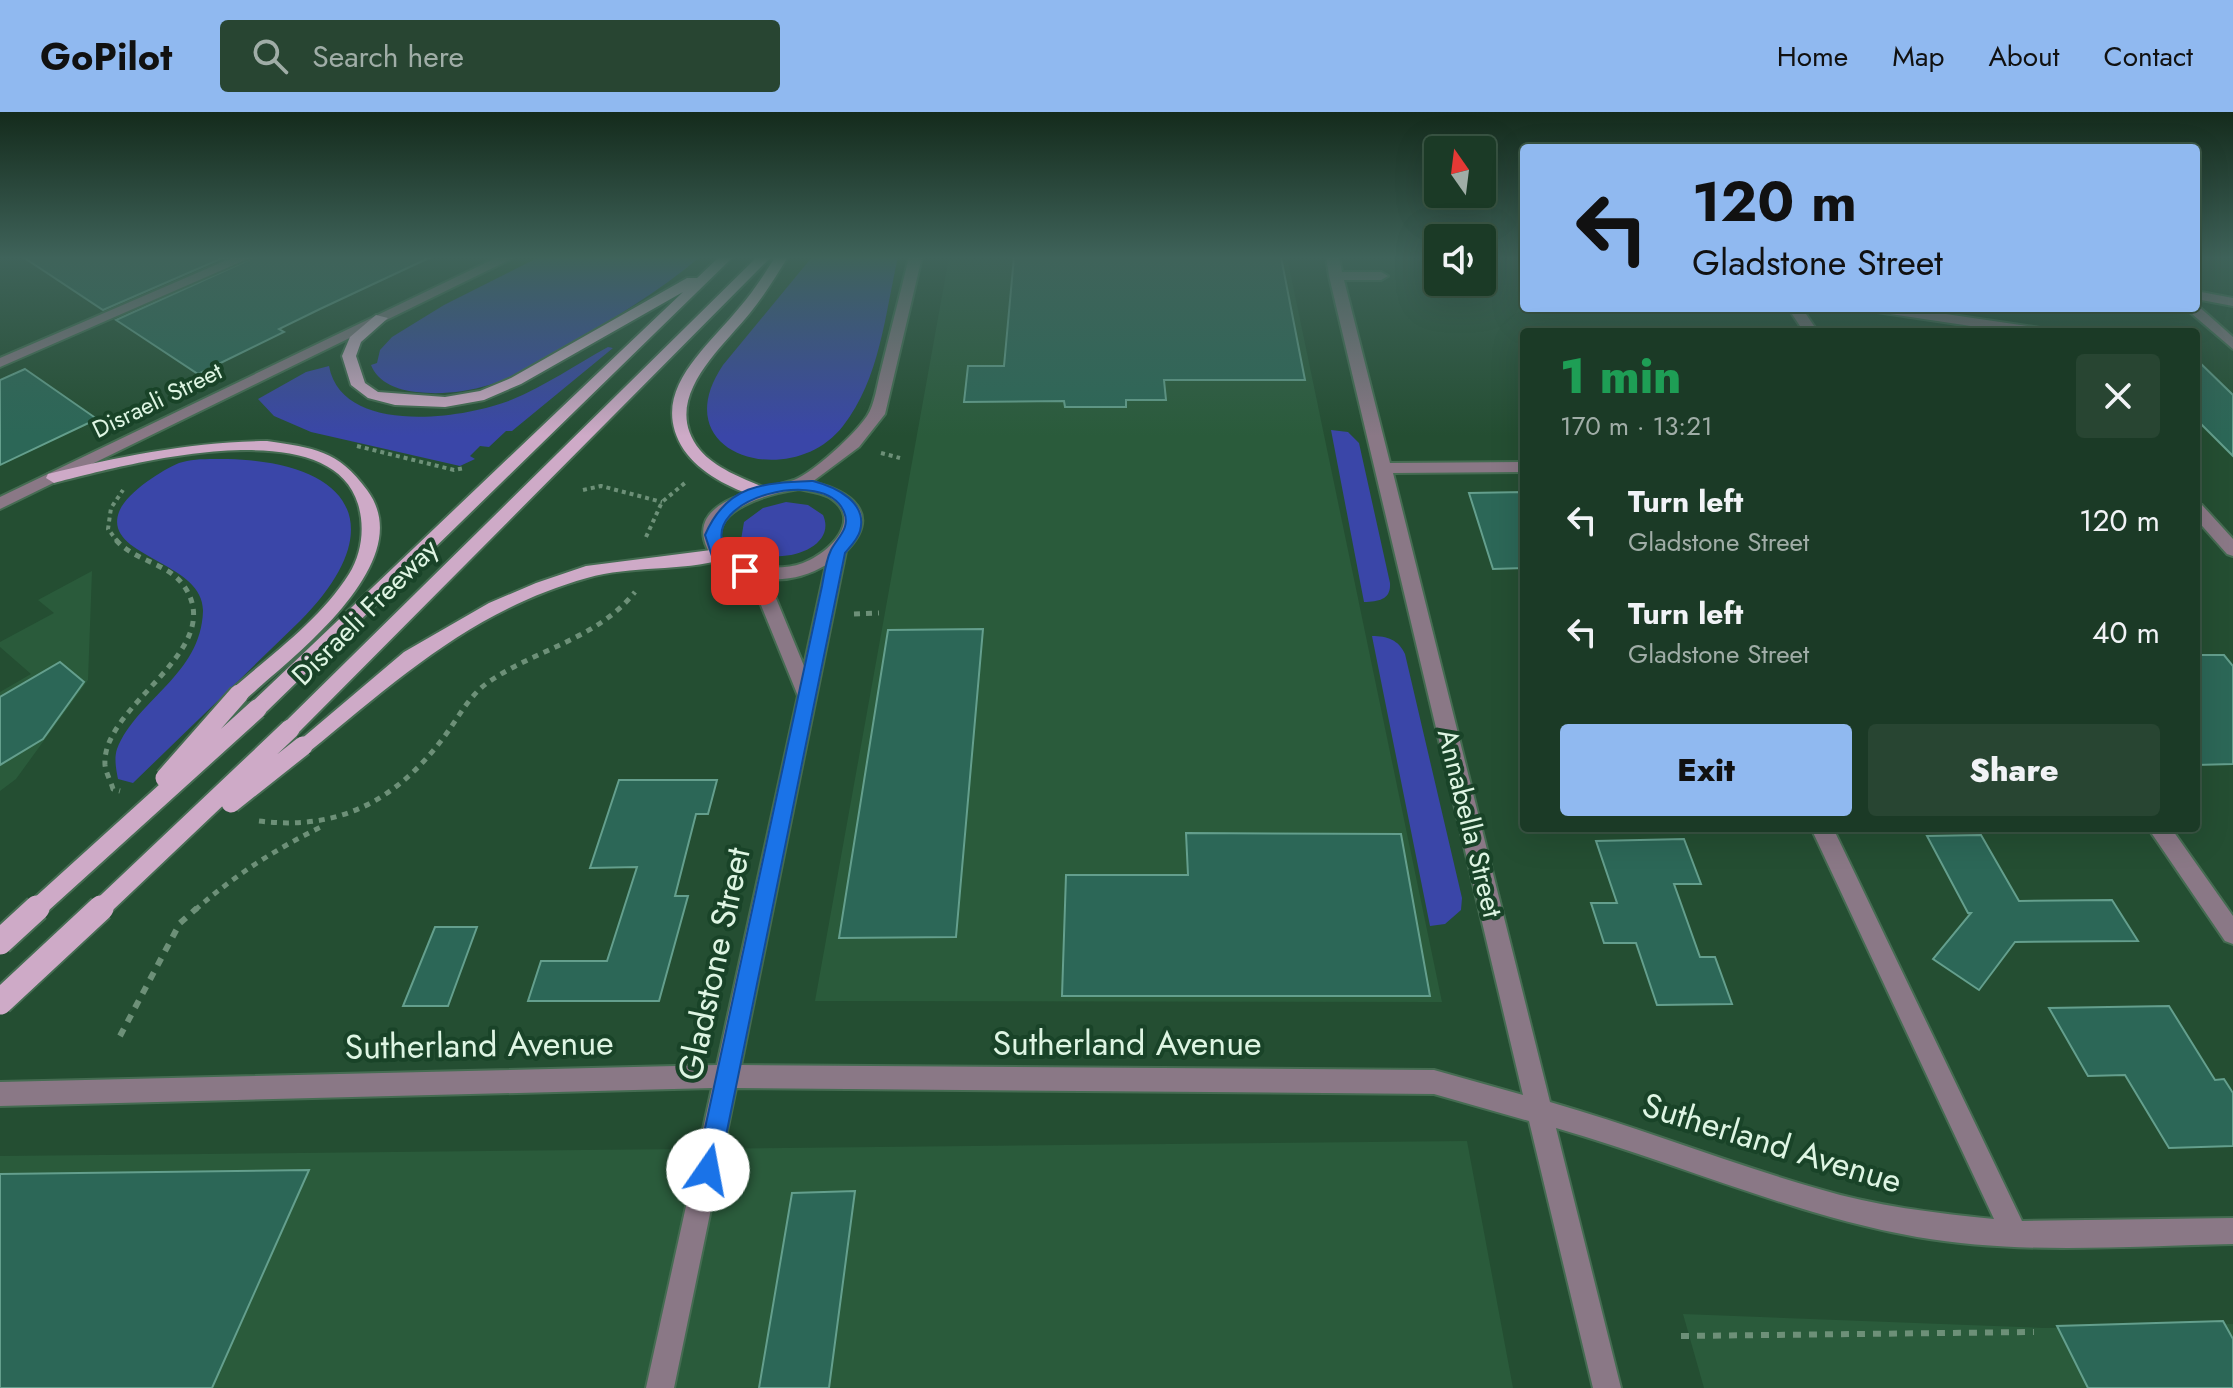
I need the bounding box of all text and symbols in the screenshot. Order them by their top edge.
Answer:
search box [220,20,780,92]
text: GoPilot [40,29,172,84]
icon: search [248,34,292,78]
text: Search here [312,35,464,78]
text: Home [1777,36,1848,77]
text: Map [1892,36,1944,77]
text: About [1988,36,2060,77]
text: Contact [2104,36,2193,77]
north arrow [1424,136,1496,208]
map controls [1424,136,1496,296]
text: 120 m [1692,161,1857,242]
icon: left [1560,176,1664,280]
button: sound [1424,224,1496,296]
text: Gladstone Street [1692,236,1943,288]
text: 1 min [1560,342,1681,411]
street label: Disraeli Street [86,353,228,447]
button: close [2076,354,2160,438]
text: 170 m · 13:21 [1560,407,1713,445]
text: Turn left [1628,480,1743,523]
icon: left [1560,498,1604,542]
text: 120 m [2079,499,2160,542]
text: Gladstone Street [1628,523,1809,561]
street label: Disraeli Freeway [282,529,448,695]
pin [711,537,779,605]
icon: arrive [723,549,767,593]
text: Turn left [1628,592,1743,635]
icon: left [1560,610,1604,654]
text: 40 m [2092,611,2160,654]
text: Gladstone Street [1628,635,1809,673]
street label: Annabella Street [1427,724,1513,922]
button: Exit [1560,724,1852,816]
button: Share [1868,724,2160,816]
street label: Gladstone Street [665,843,763,1085]
street label: Sutherland Avenue [344,1018,614,1072]
street label: Sutherland Avenue [992,1019,1262,1068]
street label: Sutherland Avenue [1636,1080,1908,1206]
position arrow [666,1128,750,1212]

